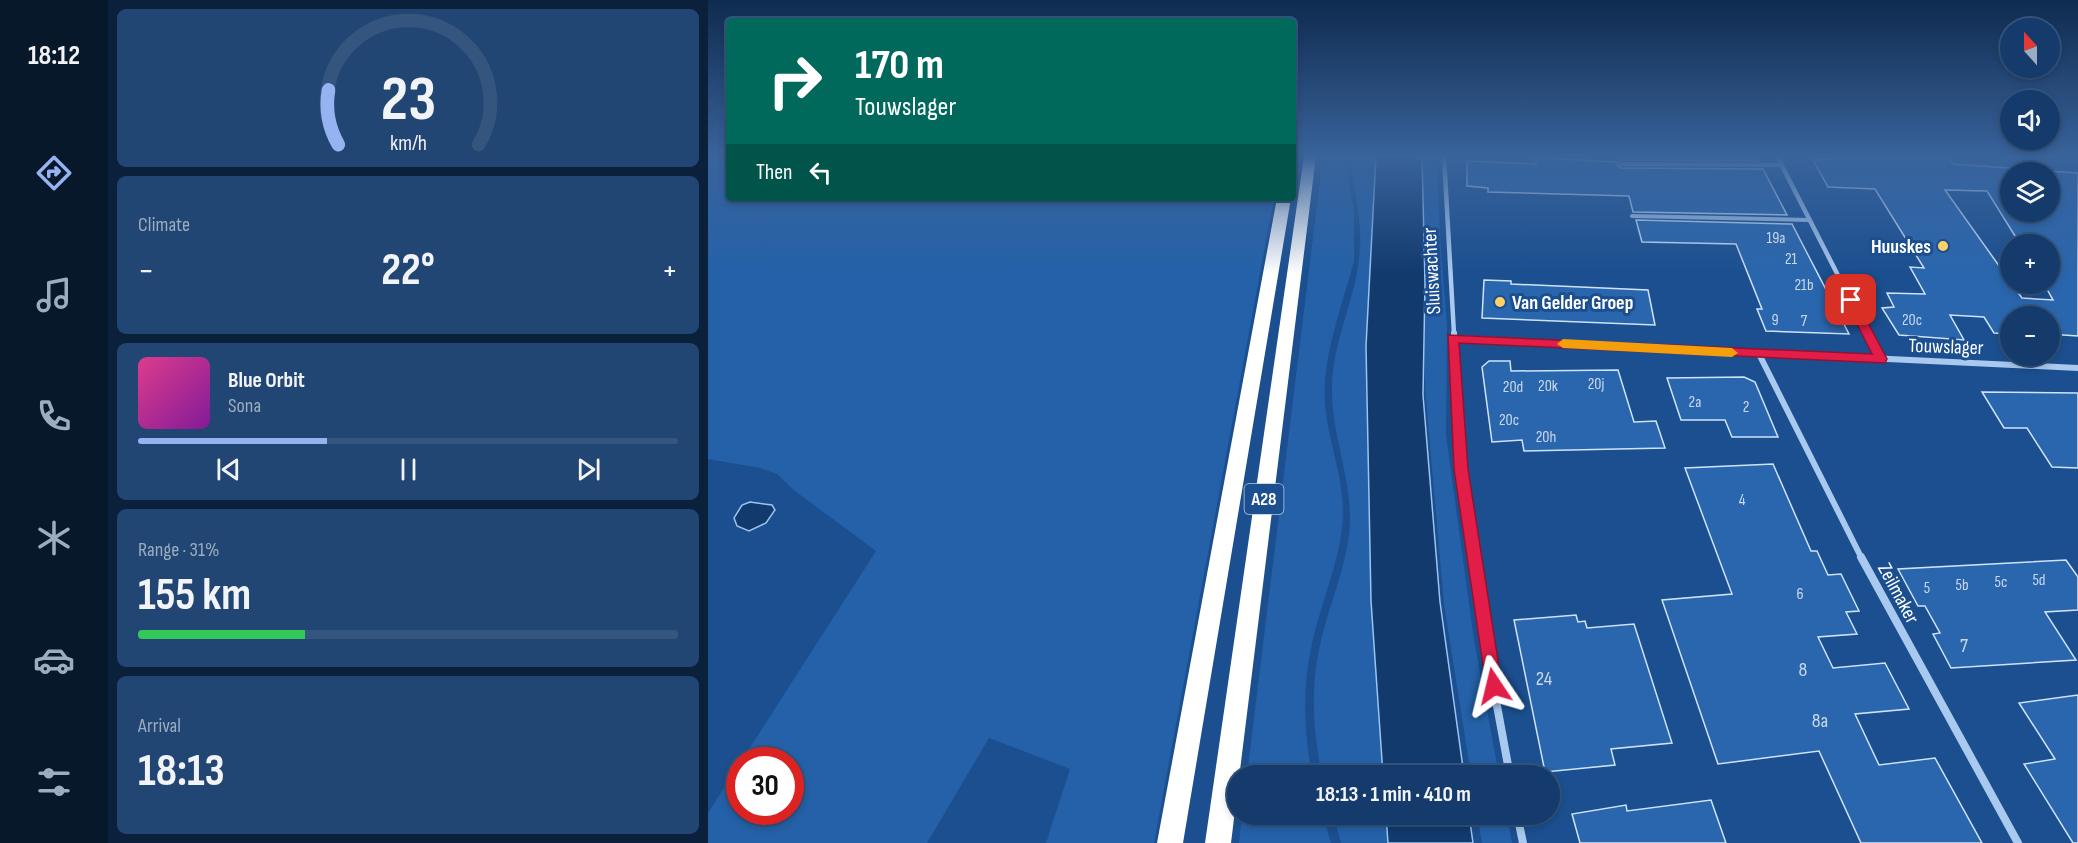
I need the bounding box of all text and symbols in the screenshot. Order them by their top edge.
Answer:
north arrow [2000,18,2060,78]
map controls [2000,18,2060,366]
text: 18:12 [28,40,80,72]
text: 170 m [855,40,944,91]
icon: right [756,42,834,120]
text: 23 [380,63,436,138]
button: sound [2000,90,2060,150]
text: Touwslager [855,91,956,123]
text: km/h [389,131,427,156]
icon: directions [33,152,75,194]
icon: left [804,156,837,189]
text: Then [756,159,792,186]
button: layers [2000,162,2060,222]
text: Climate [138,213,190,237]
street label: Sluiswachter [1418,227,1446,315]
house number: 19a [1767,229,1785,248]
button: + [2000,234,2060,294]
place label: Huuskes [1871,235,1931,259]
marker: Huuskes [1936,239,1950,253]
text: 22° [381,243,435,298]
house number: 21 [1785,250,1798,269]
text: − [138,251,154,291]
text: + [662,251,678,291]
icon: music [33,274,75,316]
pin [1825,274,1876,325]
house number: 21b [1794,276,1814,295]
icon: arrive [1834,283,1867,316]
place label: Van Gelder Groep [1512,291,1633,315]
marker: Van Gelder Groep [1493,295,1507,309]
button: − [2000,306,2060,366]
house number: 9 [1771,311,1779,330]
house number: 20c [1902,311,1922,330]
house number: 7 [1801,312,1808,331]
street label: Touwslager [1908,334,1984,360]
text: Blue Orbit [228,367,305,394]
house number: 20j [1588,375,1604,394]
house number: 20k [1538,377,1558,396]
house number: 20d [1503,378,1523,397]
house number: 2a [1689,393,1701,412]
text: Sona [228,394,261,418]
icon: phone [33,395,75,437]
house number: 2 [1743,398,1749,417]
house number: 20c [1499,411,1519,430]
house number: 20h [1536,428,1556,447]
icon: previous [212,453,245,486]
icon: pause [392,453,425,486]
icon: next [572,453,605,486]
road number: A28 [1244,484,1284,514]
house number: 4 [1739,491,1746,510]
icon: climate [33,517,75,559]
text: Range · 31% [138,538,219,562]
street label: Zeilmaker [1872,559,1924,628]
text: 155 km [138,568,251,623]
house number: 5d [2032,571,2046,590]
house number: 5c [1995,573,2007,592]
house number: 5b [1955,576,1969,595]
house number: 5 [1924,579,1930,598]
house number: 6 [1796,585,1804,604]
house number: 7 [1960,634,1968,658]
icon: car [33,639,75,681]
position arrow [1462,654,1526,718]
house number: 8 [1799,658,1807,682]
house number: 24 [1536,667,1552,691]
house number: 8a [1812,709,1828,733]
text: Arrival [138,714,181,738]
text: 18:13 [138,744,225,799]
speed limit sign: 30 [726,747,804,825]
icon: filters [33,761,75,803]
text: 18:13 · 1 min · 410 m [1316,781,1471,808]

